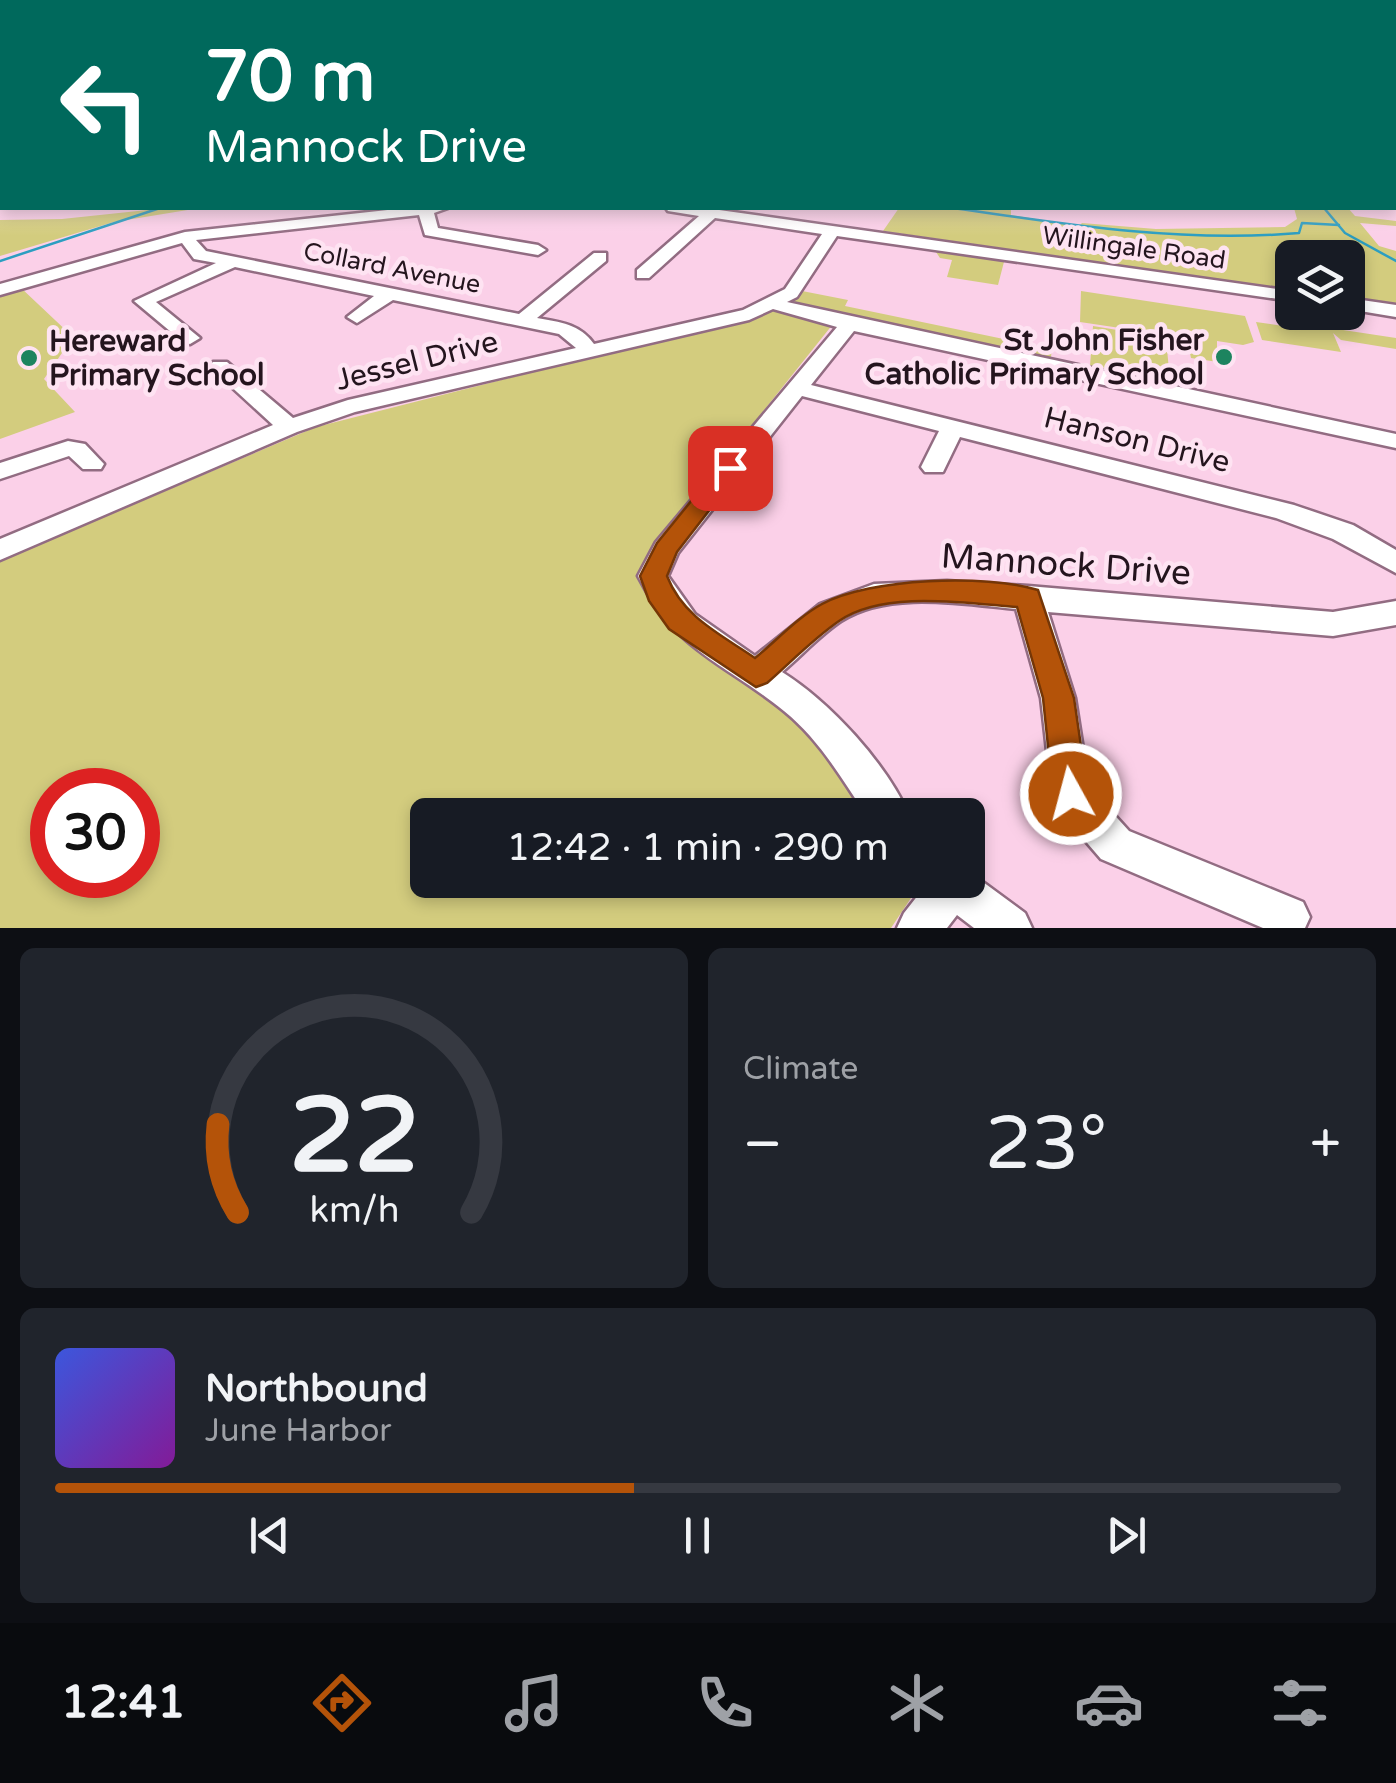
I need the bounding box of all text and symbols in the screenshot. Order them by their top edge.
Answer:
text: 70 m [205,36,375,120]
icon: left [40,40,170,170]
text: Mannock Drive [205,121,527,175]
street label: Willingale Road [1040,220,1228,276]
street label: Collard Avenue [301,236,483,300]
map controls [1275,240,1365,330]
button: layers [1275,240,1365,330]
place label: St John Fisher Catholic Primary School [865,322,1204,393]
place label: Hereward Primary School [49,323,264,394]
street label: Jessel Drive [332,323,502,399]
marker: St John Fisher Catholic Primary School [1213,346,1235,368]
marker: Hereward Primary School [18,347,40,369]
street label: Hanson Drive [1040,399,1234,481]
pin [688,426,773,511]
icon: arrive [703,441,758,496]
street label: Mannock Drive [940,535,1192,595]
position arrow [1019,742,1123,846]
speed limit sign: 30 [30,768,160,898]
text: 12:42 · 1 min · 290 m [506,825,889,871]
text: Climate [743,1050,858,1088]
text: 22 [289,1075,419,1200]
text: 23° [985,1099,1107,1189]
text: − [743,1112,782,1178]
text: + [1310,1112,1341,1178]
text: km/h [309,1189,399,1232]
text: Northbound [205,1366,428,1412]
text: June Harbor [205,1412,392,1450]
icon: previous [242,1508,297,1563]
icon: pause [670,1508,725,1563]
icon: next [1099,1508,1154,1563]
icon: directions [307,1668,377,1738]
icon: music [499,1668,569,1738]
icon: phone [690,1668,760,1738]
icon: climate [882,1668,952,1738]
icon: car [1074,1668,1144,1738]
icon: filters [1265,1668,1335,1738]
text: 12:41 [61,1676,186,1730]

